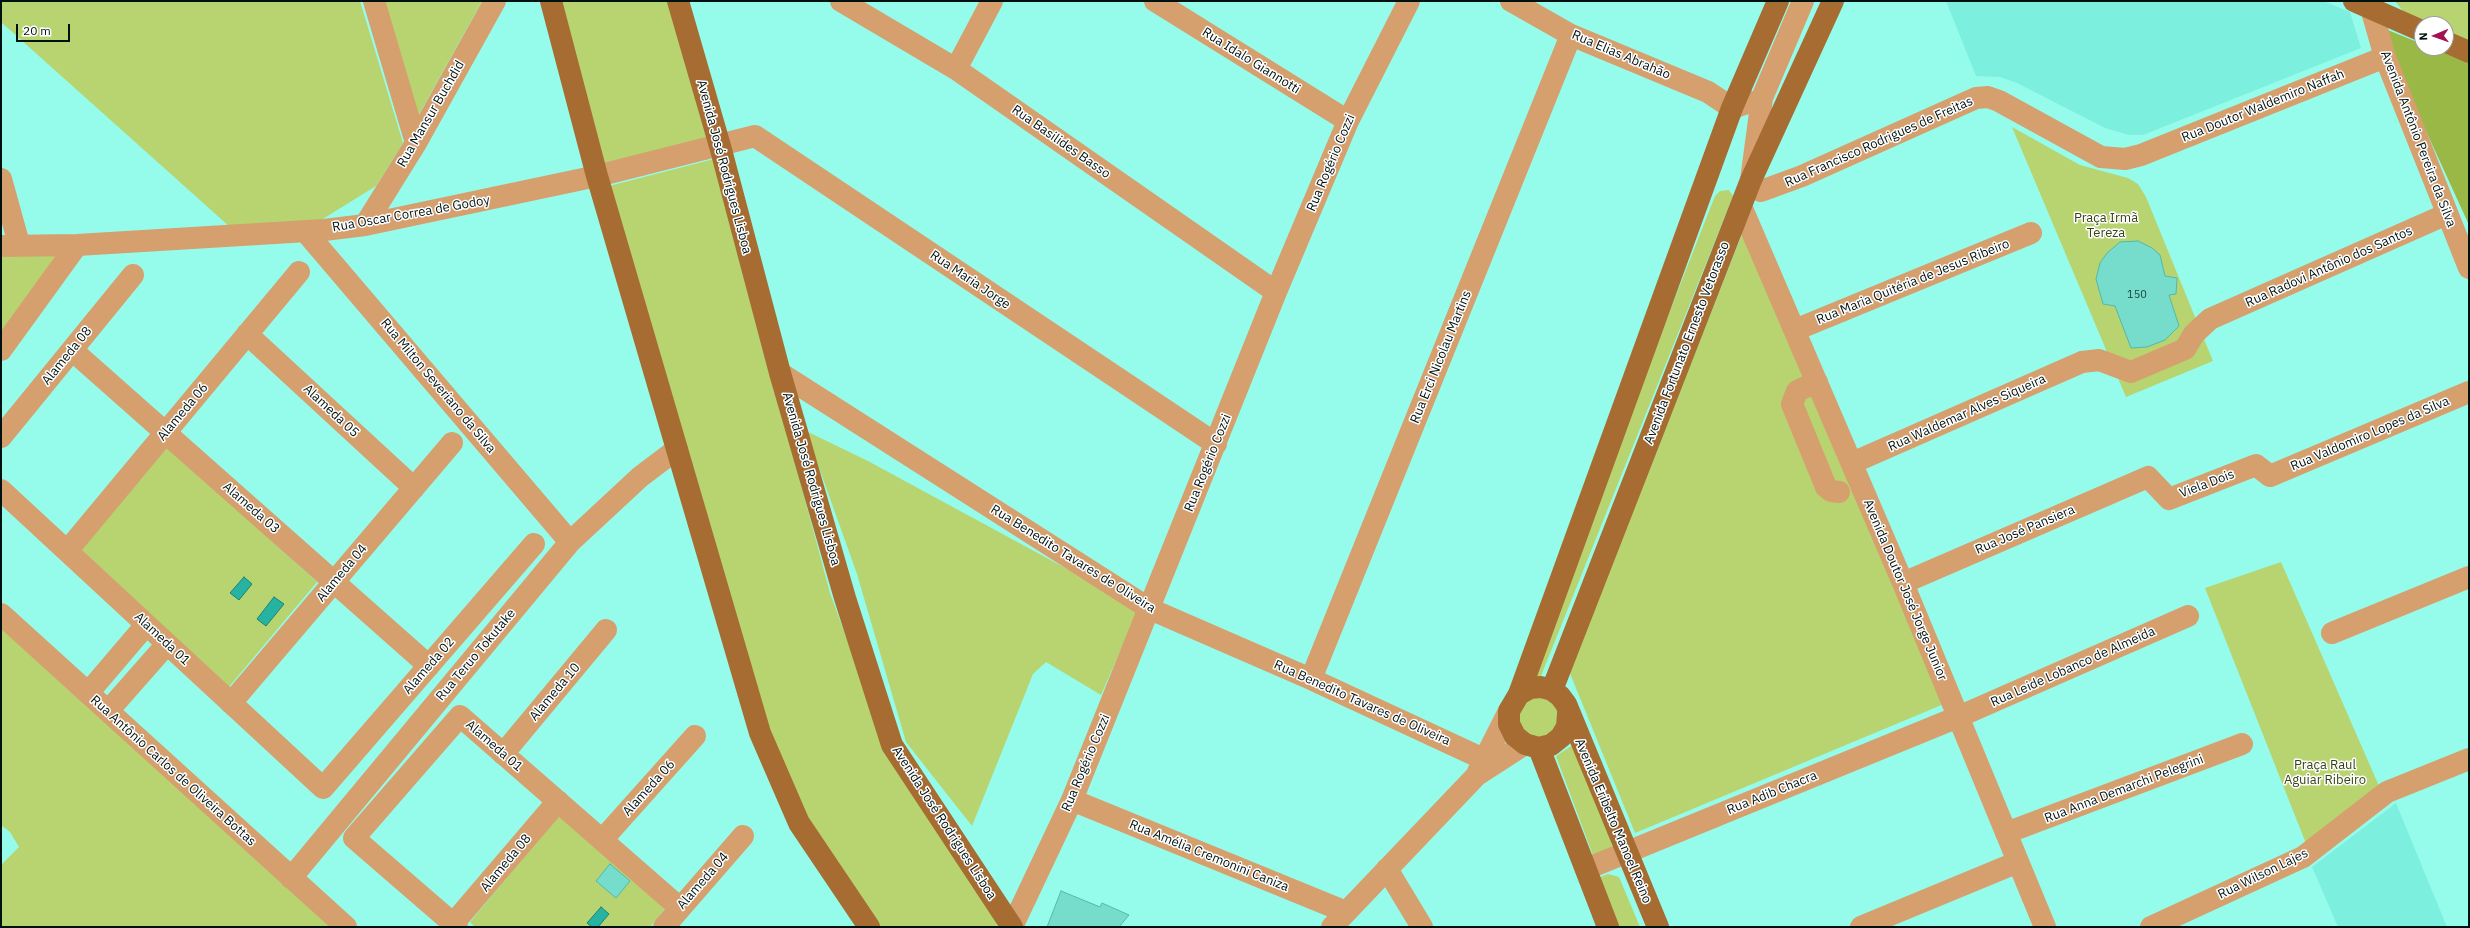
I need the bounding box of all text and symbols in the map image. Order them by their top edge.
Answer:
scale bar [18,16,72,42]
north arrow [2414,16,2454,56]
text: 20 m [23,23,51,38]
street label: Rua Idalo Giannotti [1199,25,1303,97]
street label: Rua Elias Abrahão [1569,27,1673,83]
text: N [2416,32,2430,41]
street label: Avenida Antônio Pereira da Silva [2377,49,2459,229]
street label: Rua Mansur Buchdid [394,58,468,170]
street label: Rua Doutor Waldemiro Naffah [2179,66,2347,146]
street label: Avenida José Rodrigues Lisboa [693,78,755,256]
street label: Rua Francisco Rodrigues de Freitas [1783,93,1975,191]
street label: Rua Basilides Basso [1009,102,1113,182]
street label: Rua Rogério Cozzi [1303,112,1359,214]
street label: Rua Oscar Correa de Godoy [331,192,491,236]
park label: Praça Irmã Tereza [2074,210,2138,241]
street label: Rua Radovi Antônio dos Santos [2243,223,2415,311]
street label: Rua Maria Quitéria de Jesus Ribeiro [1814,236,2012,328]
street label: Avenida Fortunato Ernesto Vetorasso [1641,239,1733,447]
street label: Rua Maria Jorge [927,247,1013,313]
street label: Rua Erci Nicolau Martins [1407,288,1475,426]
house number: 150 [2127,288,2147,302]
street label: Rua Milton Severiano da Silva [377,316,499,456]
street label: Alameda 08 [39,324,95,388]
street label: Rua Waldemar Alves Siqueira [1886,371,2048,455]
street label: Alameda 06 [154,380,212,444]
street label: Alameda 05 [300,381,362,441]
street label: Avenida José Rodrigues Lisboa [779,390,843,568]
street label: Rua Valdomiro Lopes da Silva [2288,393,2452,475]
street label: Rua Rogério Cozzi [1181,412,1235,514]
street label: Viela Dois [2177,466,2237,502]
street label: Alameda 03 [219,479,283,537]
street label: Avenida Doutor José Jorge Junior [1860,497,1950,683]
street label: Rua Benedito Tavares de Oliveira [988,502,1158,616]
street label: Rua José Pansiera [1973,502,2077,558]
street label: Alameda 04 [313,541,371,605]
street label: Rua Teruo Tokutake [433,606,519,704]
street label: Alameda 01 [131,609,193,669]
street label: Rua Leide Lobanco de Almeida [1988,624,2158,710]
street label: Alameda 02 [400,634,458,698]
street label: Rua Benedito Tavares de Oliveira [1271,657,1453,749]
street label: Alameda 10 [526,660,584,724]
street label: Rua Antônio Carlos de Oliveira Bottas [87,692,259,850]
street label: Rua Rogério Cozzi [1058,712,1114,814]
street label: Alameda 01 [462,717,526,775]
street label: Avenida Eribelto Manoel Reino [1571,736,1655,906]
street label: Avenida José Rodrigues Lisboa [889,743,999,903]
street label: Rua Anna Demarchi Pelegrini [2042,751,2206,827]
street label: Alameda 06 [620,757,678,819]
park label: Praça Raul Aguiar Ribeiro [2284,757,2366,788]
street label: Rua Adib Chacra [1725,768,1819,818]
street label: Rua Amélia Cremonini Caniza [1127,817,1291,895]
street label: Alameda 08 [477,831,535,895]
street label: Rua Wilson Lajes [2215,845,2311,903]
street label: Alameda 04 [674,849,732,913]

